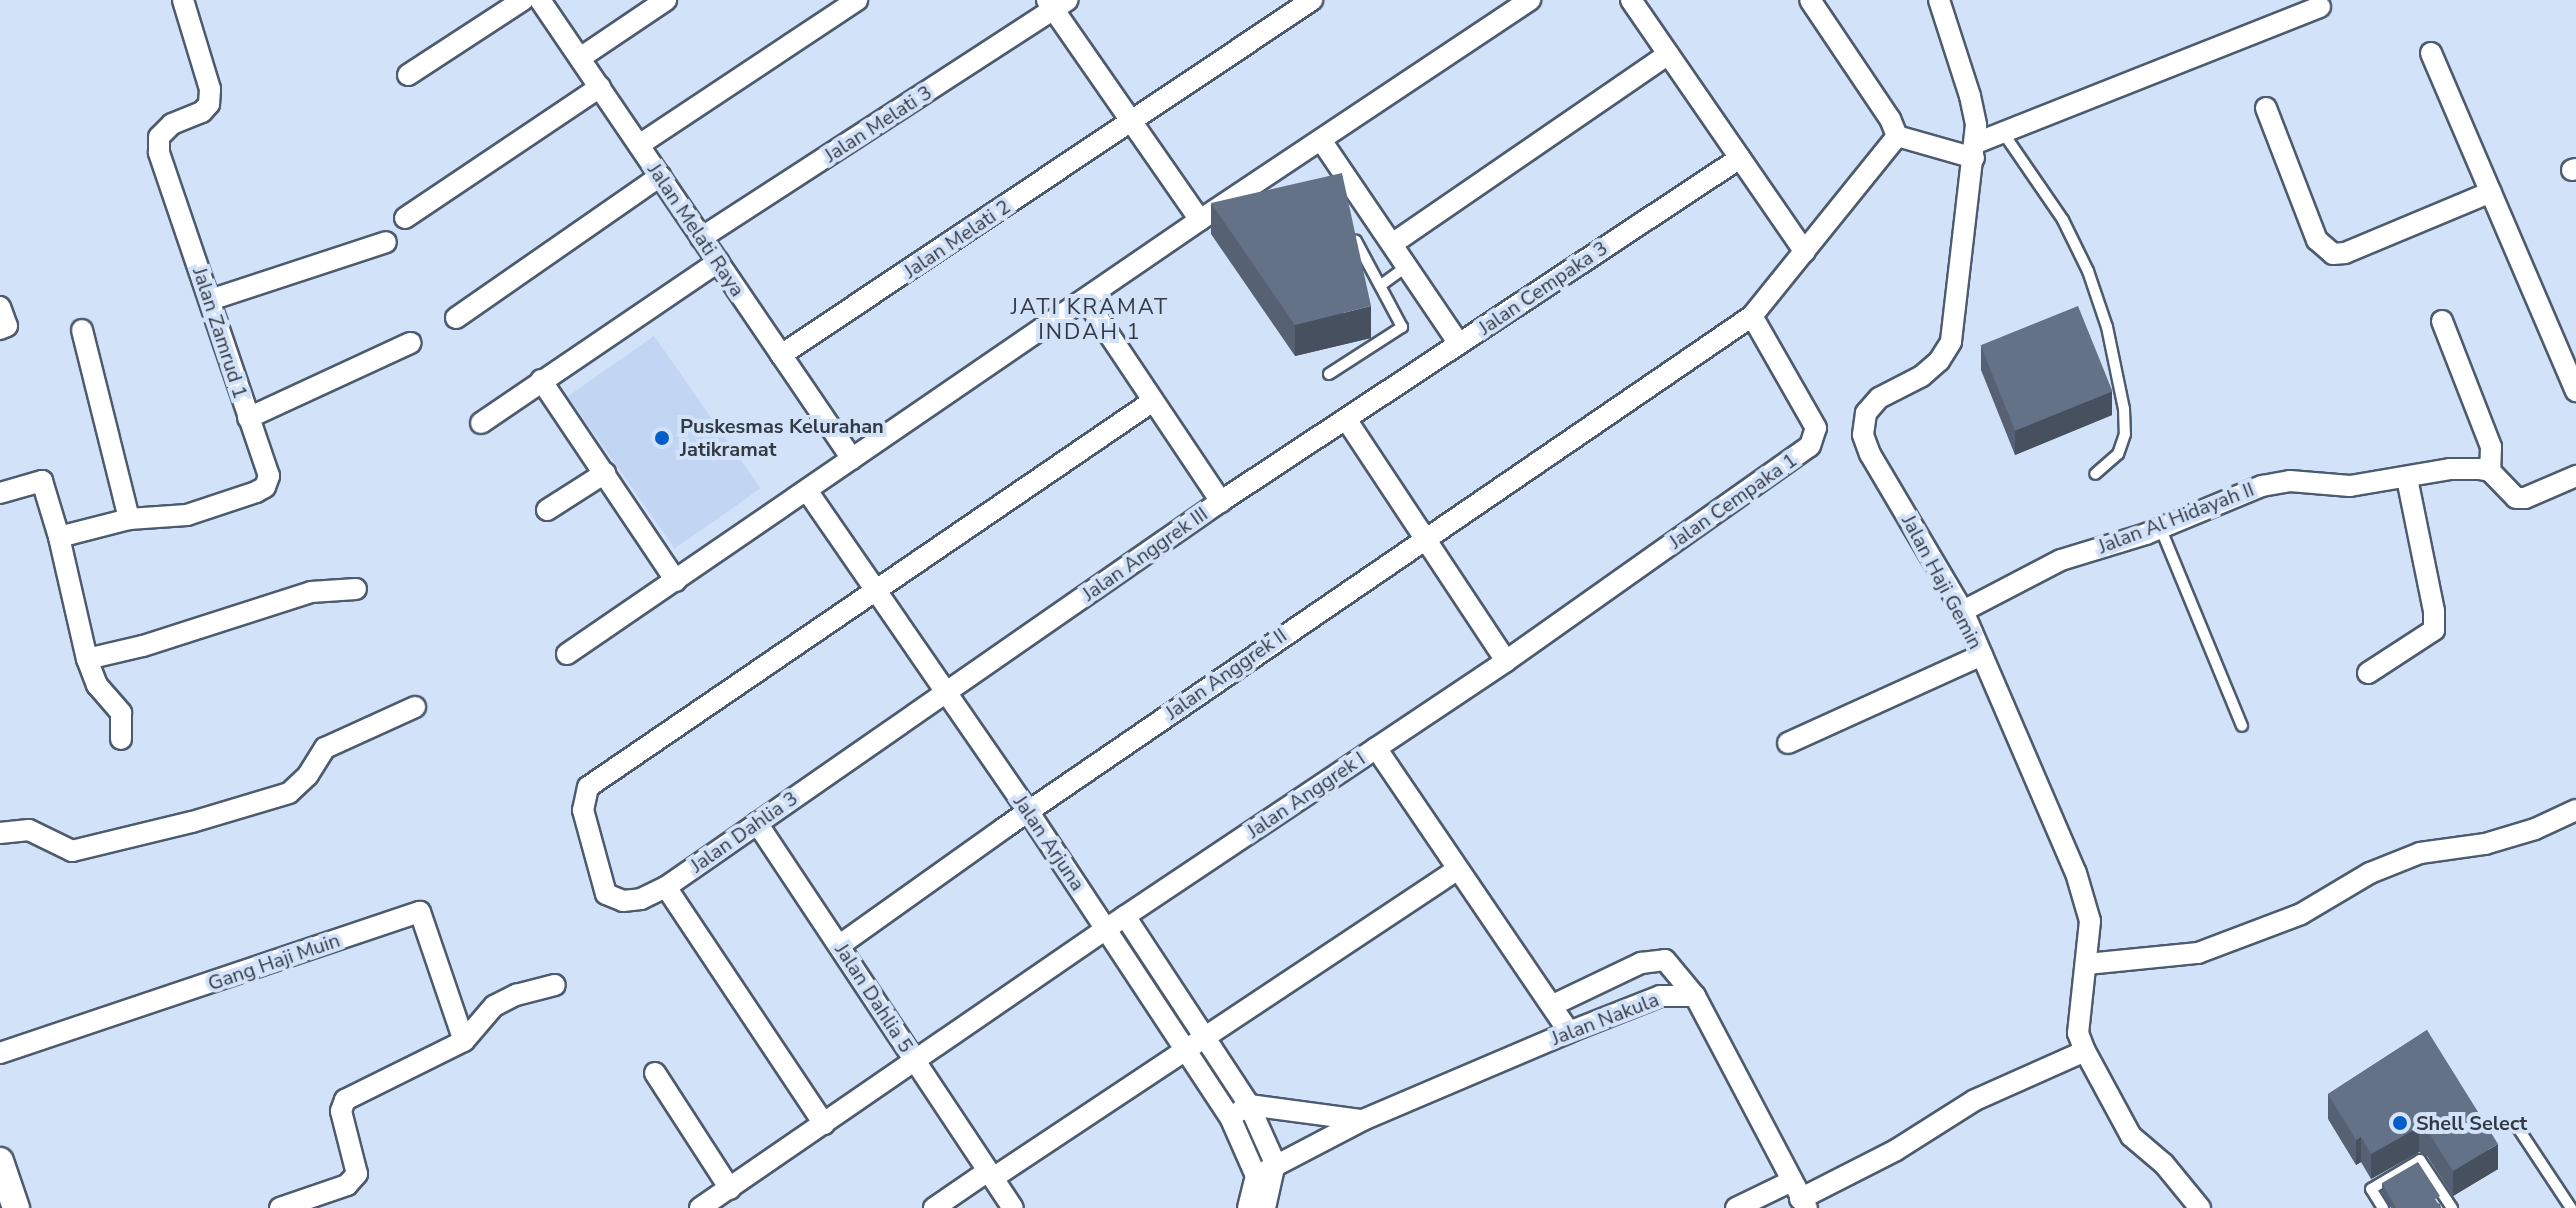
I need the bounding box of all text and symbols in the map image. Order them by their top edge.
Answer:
street label: Jalan Melati 3 [820,80,936,168]
street label: Jalan Melati Raya [643,159,749,301]
street label: Jalan Melati 2 [899,195,1015,283]
street label: Jalan Cempaka 3 [1474,236,1612,340]
street label: Jalan Zamrud 1 [187,264,253,402]
district label: JATI KRAMAT INDAH 1 [1011,294,1169,346]
place label: Puskesmas Kelurahan Jatikramat [680,414,884,461]
marker: Puskesmas Kelurahan Jatikramat [651,427,673,449]
street label: Jalan Cempaka 1 [1664,448,1802,554]
street label: Jalan Al Hidayah II [2095,477,2257,559]
street label: Jalan Anggrek III [1078,502,1212,606]
street label: Jalan Haji Gemin [1896,511,1988,653]
street label: Jalan Anggrek II [1161,623,1291,725]
street label: Jalan Anggrek I [1242,747,1370,843]
street label: Jalan Dahlia 3 [686,786,802,878]
street label: Jalan Arjuna [1008,791,1090,895]
street label: Gang Haji Muin [205,928,343,996]
street label: Jalan Dahlia 5 [830,939,918,1057]
street label: Jalan Nakula [1548,988,1662,1050]
place label: Shell Select [2416,1111,2527,1135]
marker: Shell Select [2391,1114,2409,1132]

